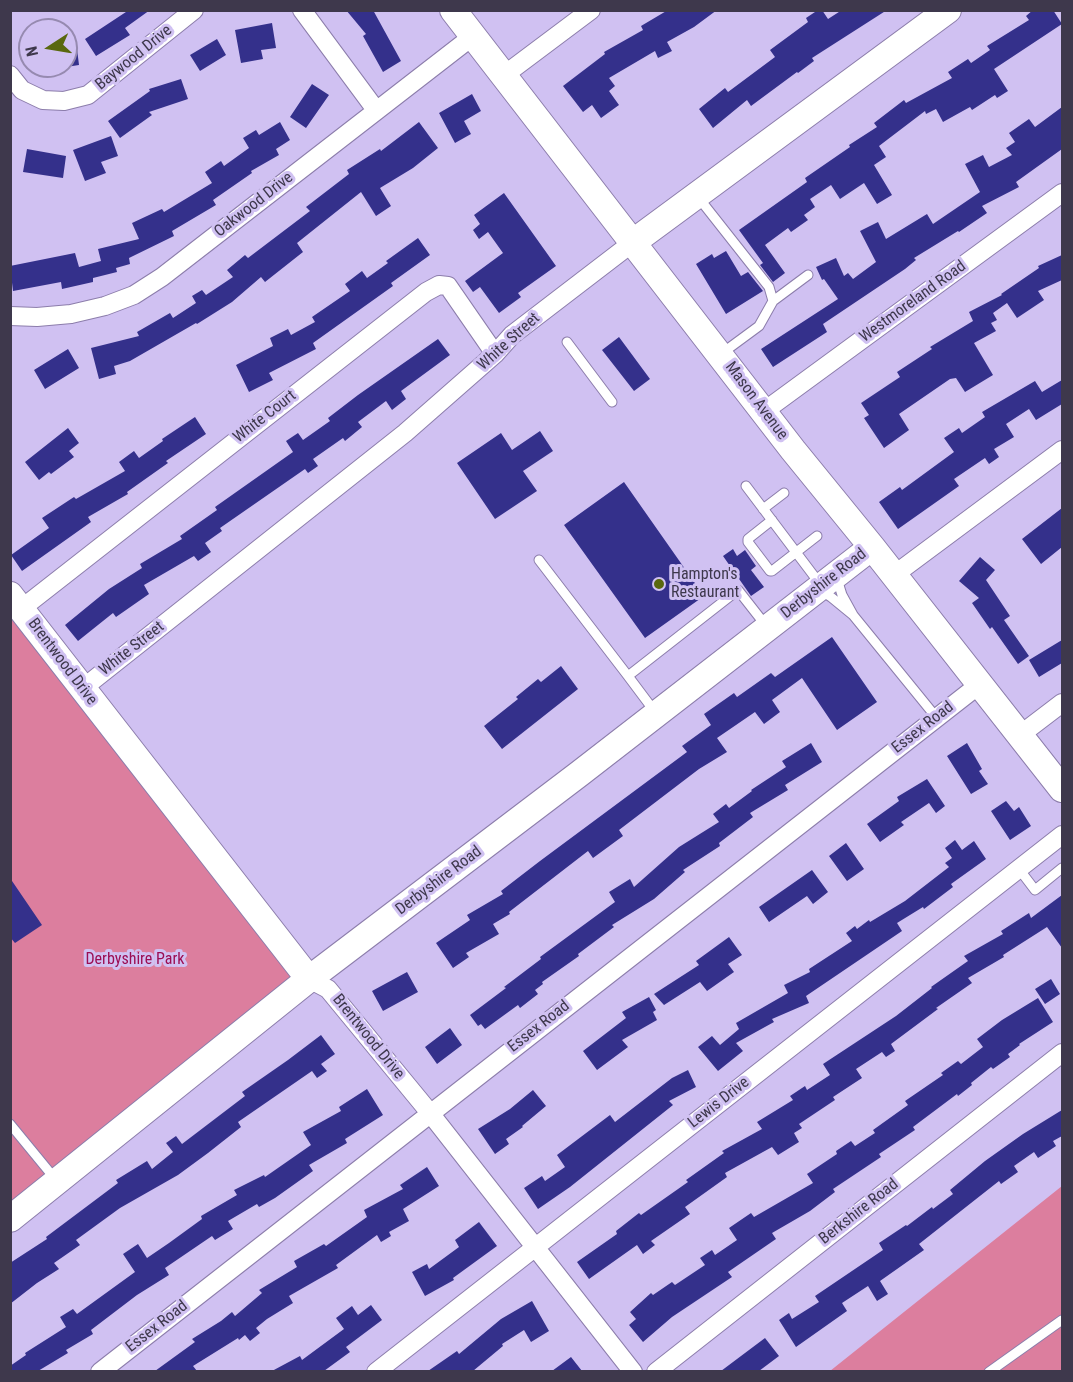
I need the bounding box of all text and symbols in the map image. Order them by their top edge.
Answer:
north arrow [18,18,78,78]
street label: Baywood Drive [92,21,176,95]
text: N [22,45,42,58]
street label: Oakwood Drive [211,168,297,242]
street label: Westmoreland Road [856,257,970,347]
street label: White Street [474,309,544,375]
street label: Mason Avenue [720,358,792,444]
street label: White Court [230,387,300,447]
street label: Derbyshire Road [778,545,870,623]
place label: Hampton's Restaurant [671,565,739,603]
marker: Hampton's Restaurant [652,577,666,591]
street label: Brentwood Drive [23,615,101,709]
street label: White Street [96,618,168,680]
street label: Essex Road [888,698,958,758]
street label: Derbyshire Road [392,842,486,920]
park label: Derbyshire Park [85,950,185,970]
street label: Brentwood Drive [328,991,408,1083]
street label: Essex Road [504,997,574,1057]
street label: Lewis Drive [685,1073,753,1133]
street label: Berkshire Road [816,1175,902,1249]
street label: Essex Road [122,1297,192,1357]

